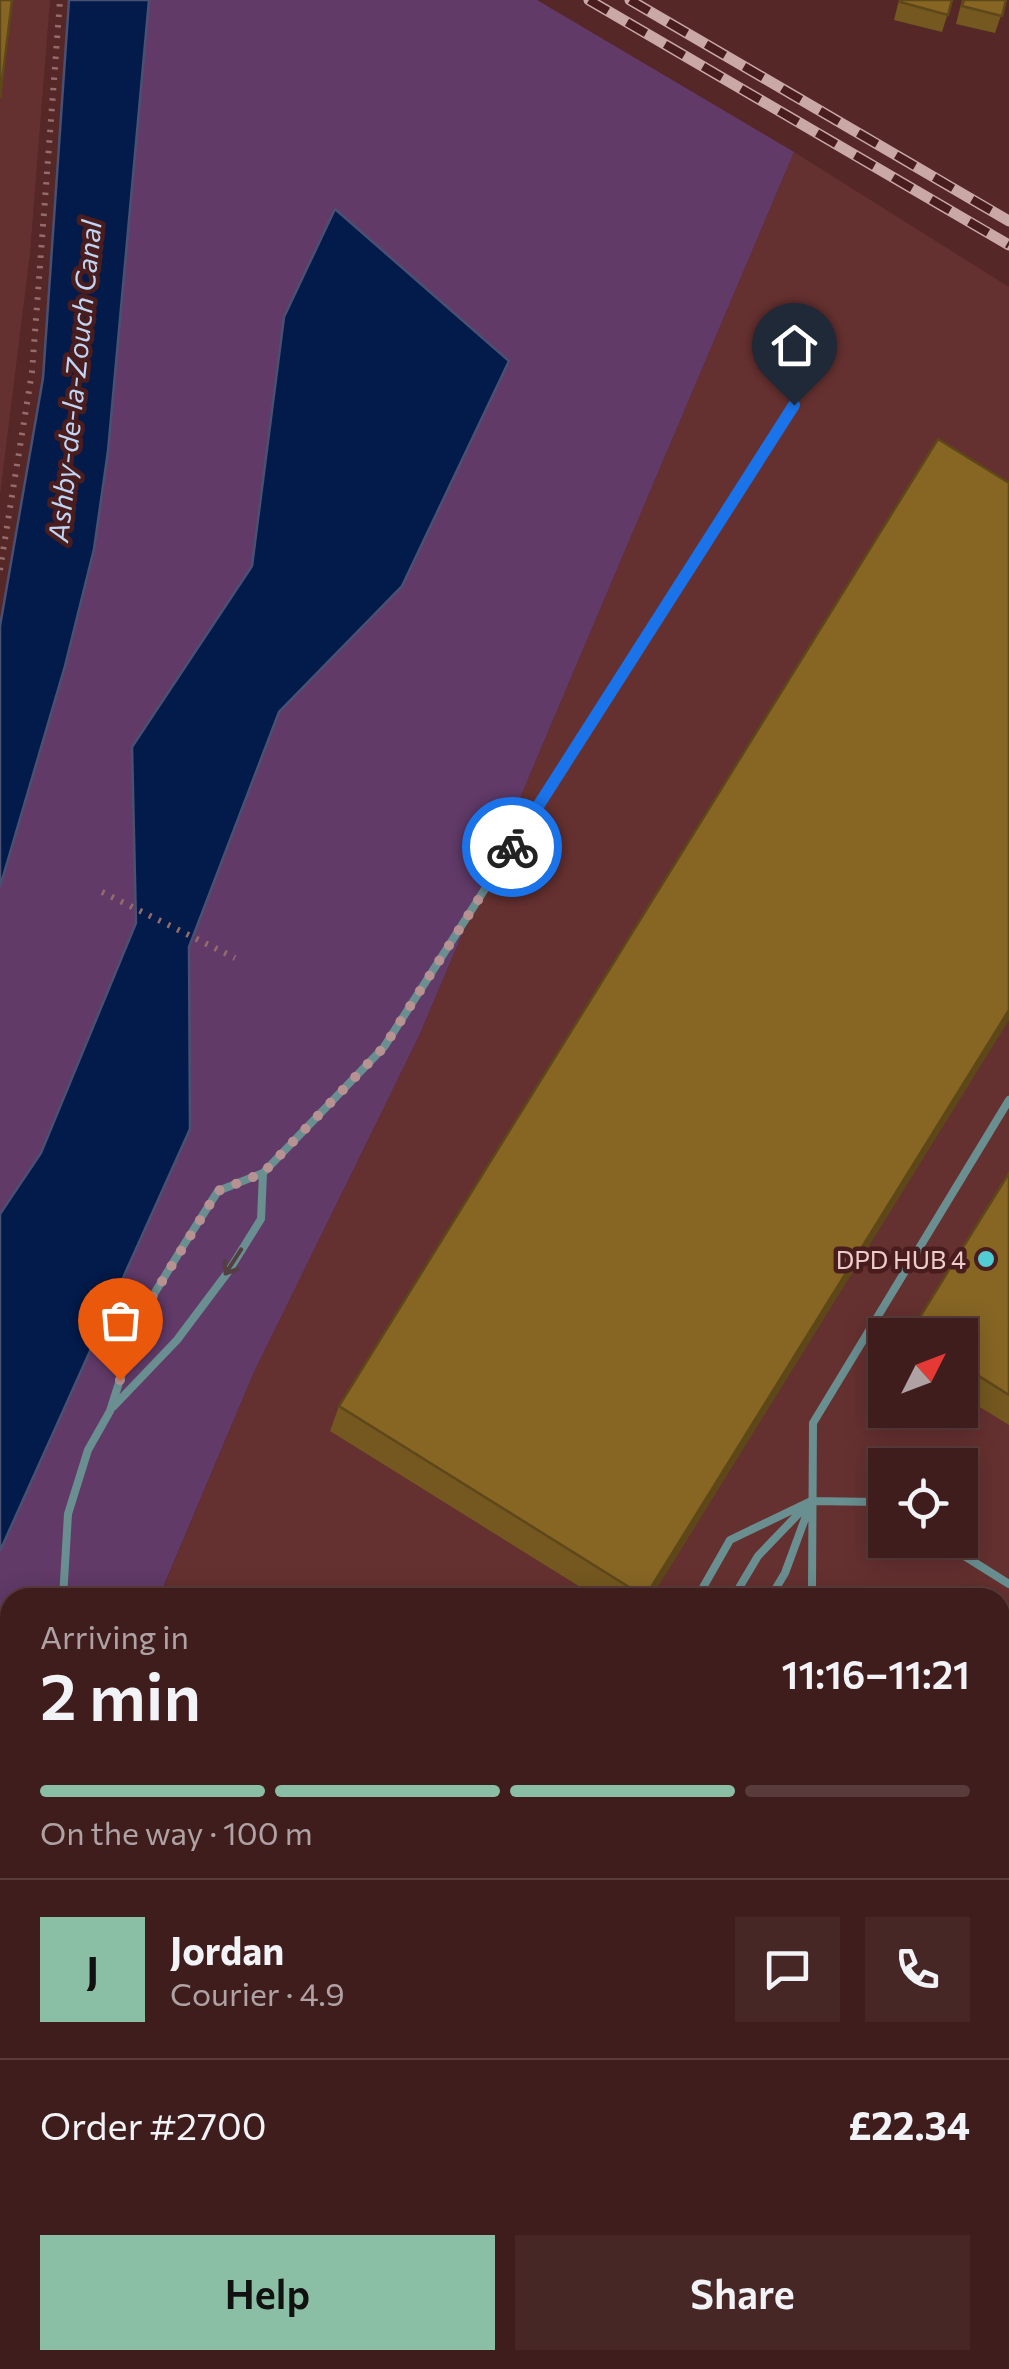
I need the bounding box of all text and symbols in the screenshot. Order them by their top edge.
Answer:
water label: Ashby-de-la-Zouch Canal [40,218,108,545]
pin [752,303,837,406]
icon: home [767,318,822,373]
courier [462,797,562,897]
icon: bike [485,820,540,875]
place label: DPD HUB 4 [836,1244,966,1274]
one-way arrow [223,1248,244,1276]
marker: DPD HUB 4 [975,1248,997,1270]
pin [78,1278,163,1381]
icon: bag [93,1293,148,1348]
north arrow [868,1318,978,1428]
map controls [868,1318,978,1558]
button: locate [868,1448,978,1558]
text: Arriving in [40,1616,189,1656]
text: 11:16–11:21 [782,1650,970,1697]
text: 2 min [40,1654,201,1733]
text: On the way · 100 m [40,1812,313,1852]
button: chat [735,1917,840,2022]
button: phone [865,1917,970,2022]
text: Jordan [170,1926,284,1973]
text: J [86,1946,99,1993]
text: Courier · 4.9 [170,1973,345,2013]
text: Order #2700 [40,2101,267,2148]
text: £22.34 [848,2101,970,2148]
button: Help [40,2235,495,2350]
button: Share [515,2235,970,2350]

